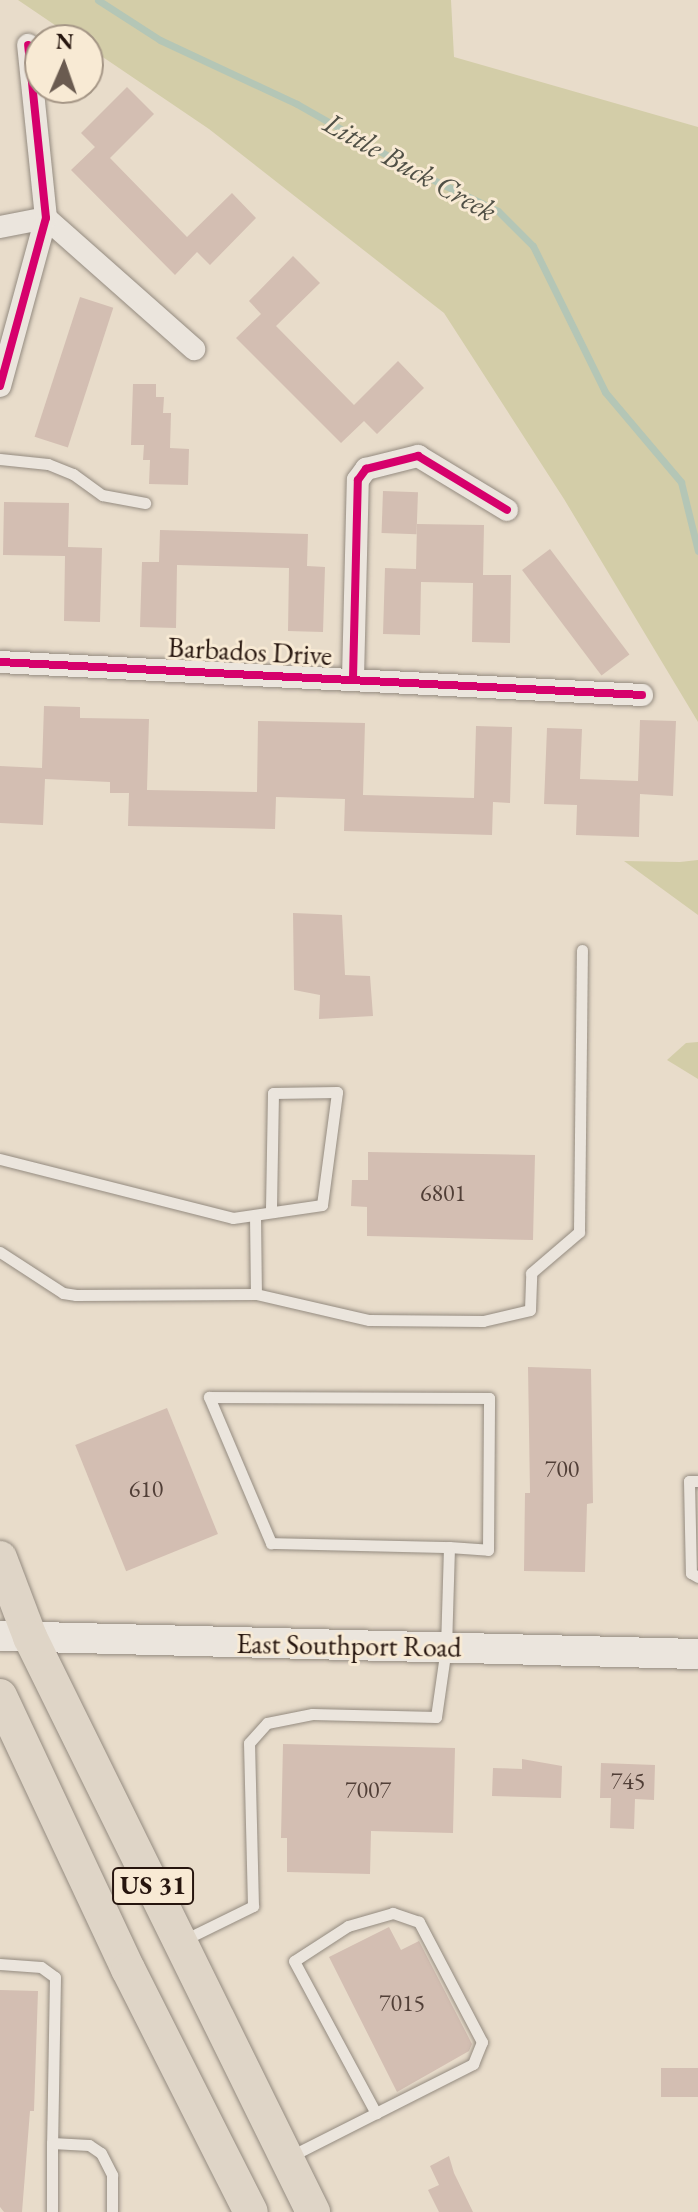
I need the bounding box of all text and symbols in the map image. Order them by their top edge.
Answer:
north arrow [24,24,104,104]
text: N [55,27,74,56]
water label: Little Buck Creek [317,105,503,229]
street label: Barbados Drive [167,630,333,672]
house number: 6801 [420,1179,466,1207]
house number: 700 [545,1455,579,1483]
house number: 610 [129,1475,163,1503]
street label: East Southport Road [236,1626,462,1664]
house number: 745 [611,1767,645,1795]
house number: 7007 [345,1776,391,1804]
road number: US 31 [111,1864,195,1908]
house number: 7015 [379,1989,425,2017]

